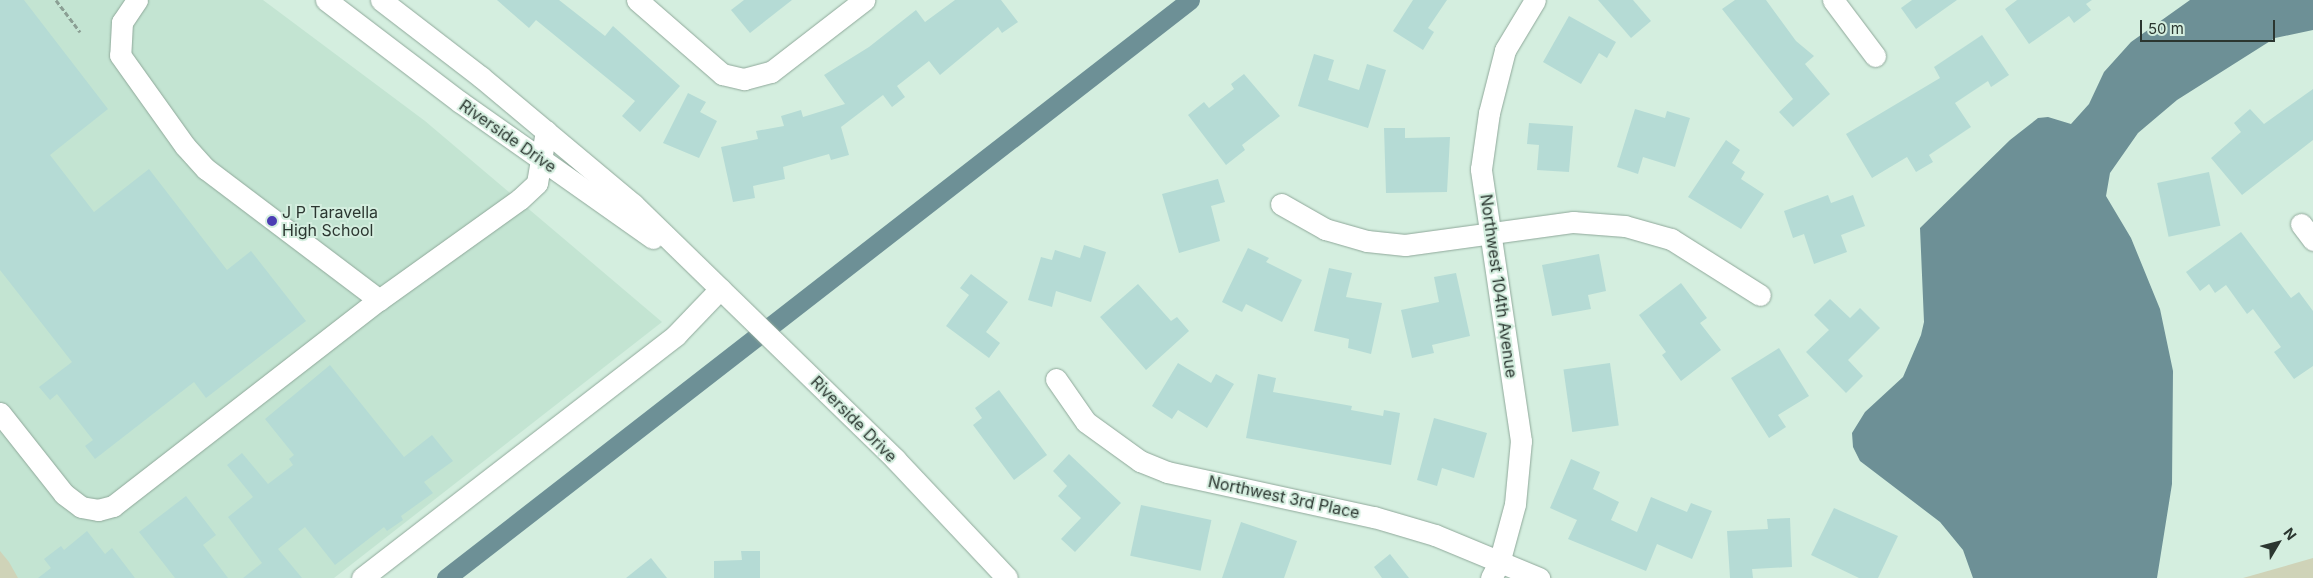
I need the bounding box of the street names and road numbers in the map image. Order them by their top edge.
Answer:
street label: Riverside Drive [456,95,560,177]
street label: Northwest 104th Avenue [1477,193,1521,379]
street label: Riverside Drive [807,372,901,466]
street label: Northwest 3rd Place [1206,472,1362,522]

